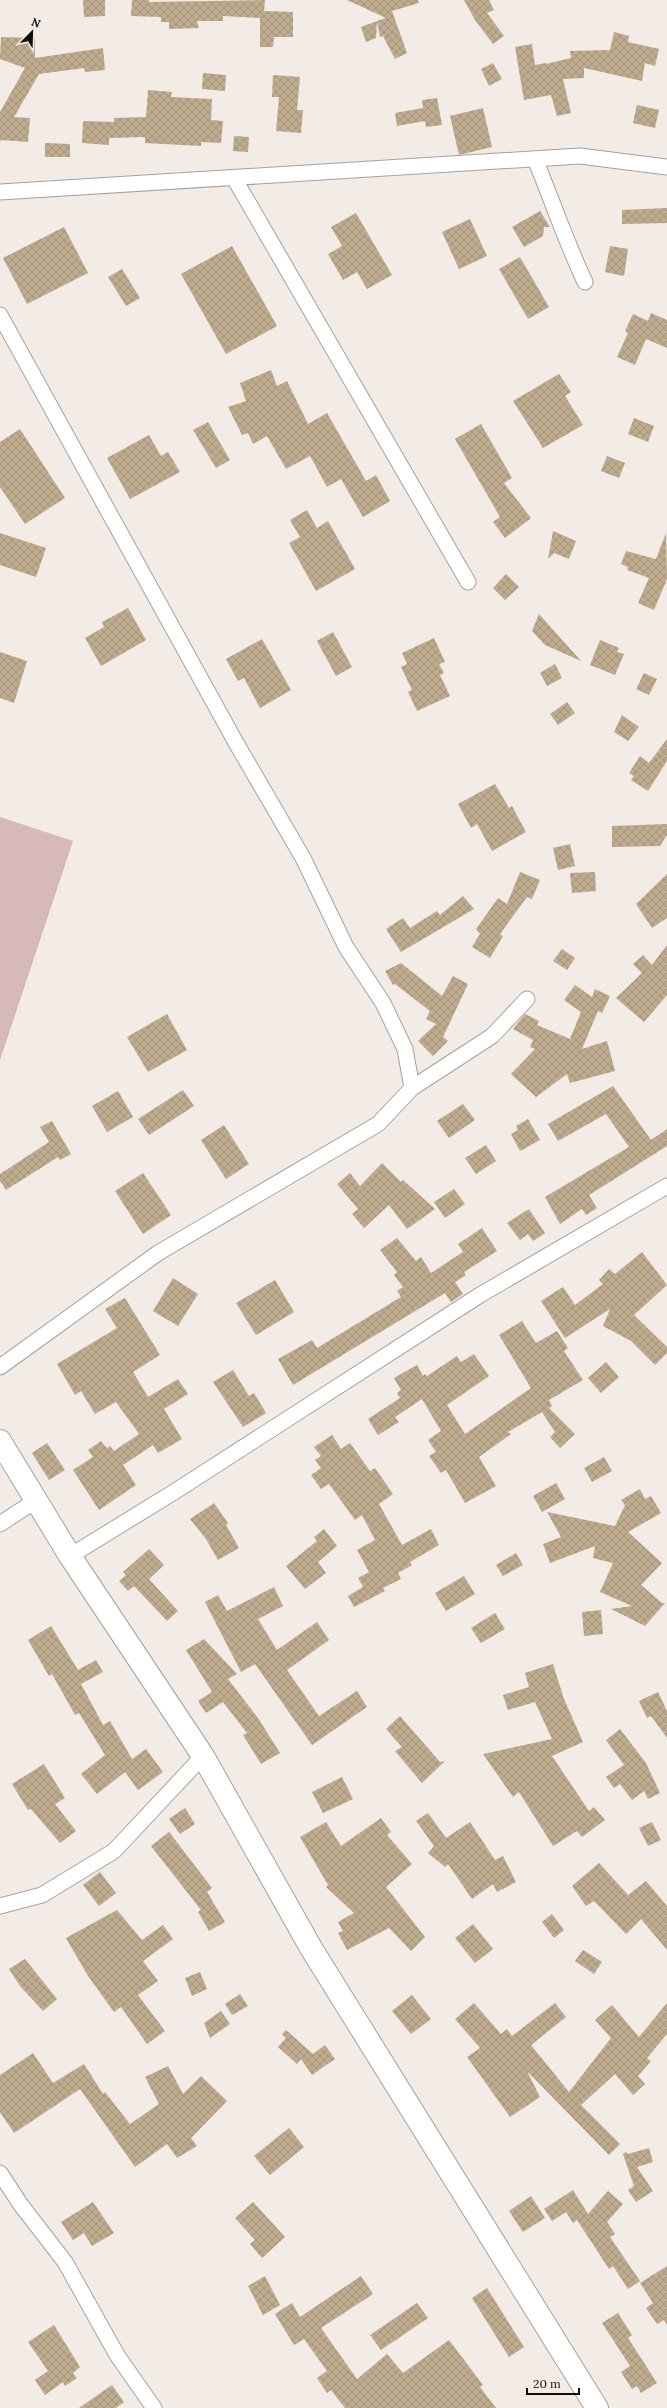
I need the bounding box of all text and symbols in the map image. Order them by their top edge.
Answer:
north arrow [12,12,52,52]
text: N [29,15,43,31]
scale bar [527,2370,579,2396]
text: 20 m [533,2376,561,2391]

